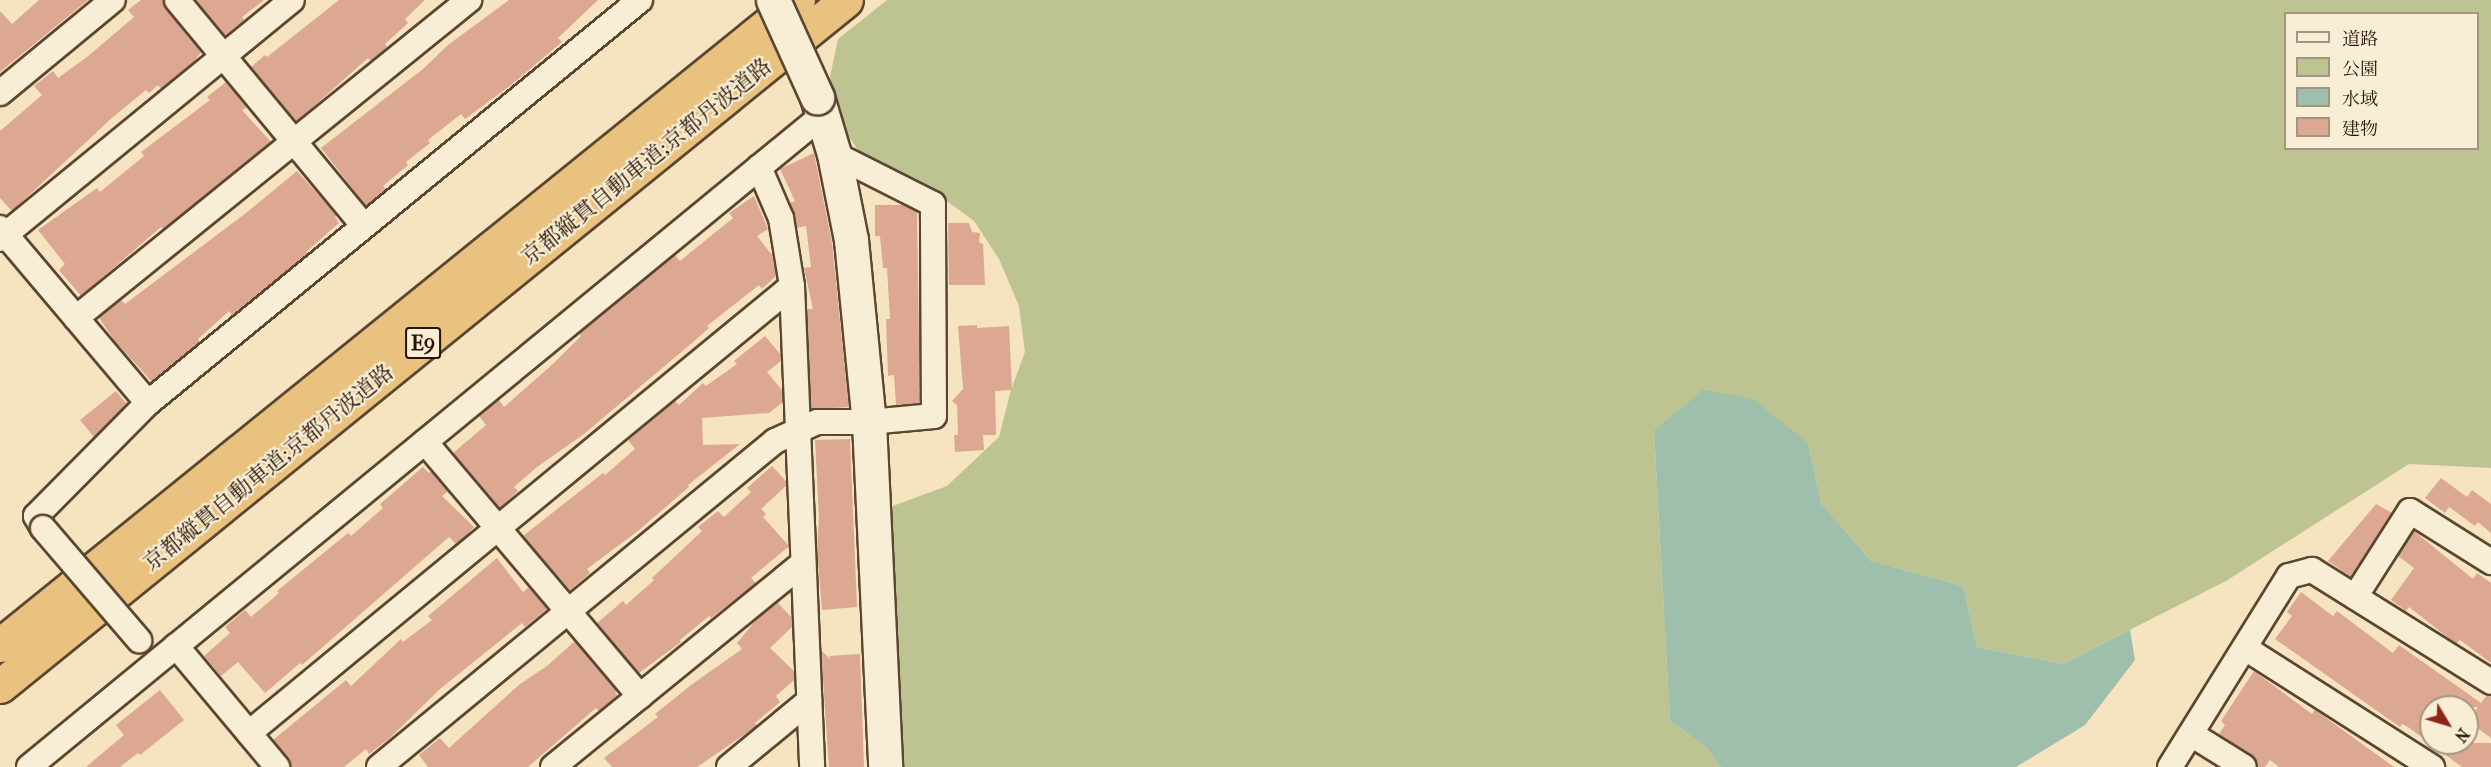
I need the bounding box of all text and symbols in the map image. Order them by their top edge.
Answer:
legend [2284,12,2479,150]
text: 道路 [2342,29,2378,50]
street label: 京都縦貫自動車道;京都丹波道路 [517,53,777,271]
text: 公園 [2342,59,2378,80]
text: 水域 [2342,89,2378,110]
text: 建物 [2342,119,2378,140]
road number: E9 [405,325,441,361]
street label: 京都縦貫自動車道;京都丹波道路 [139,359,399,577]
north arrow [2419,695,2479,755]
text: N [2451,725,2473,746]

